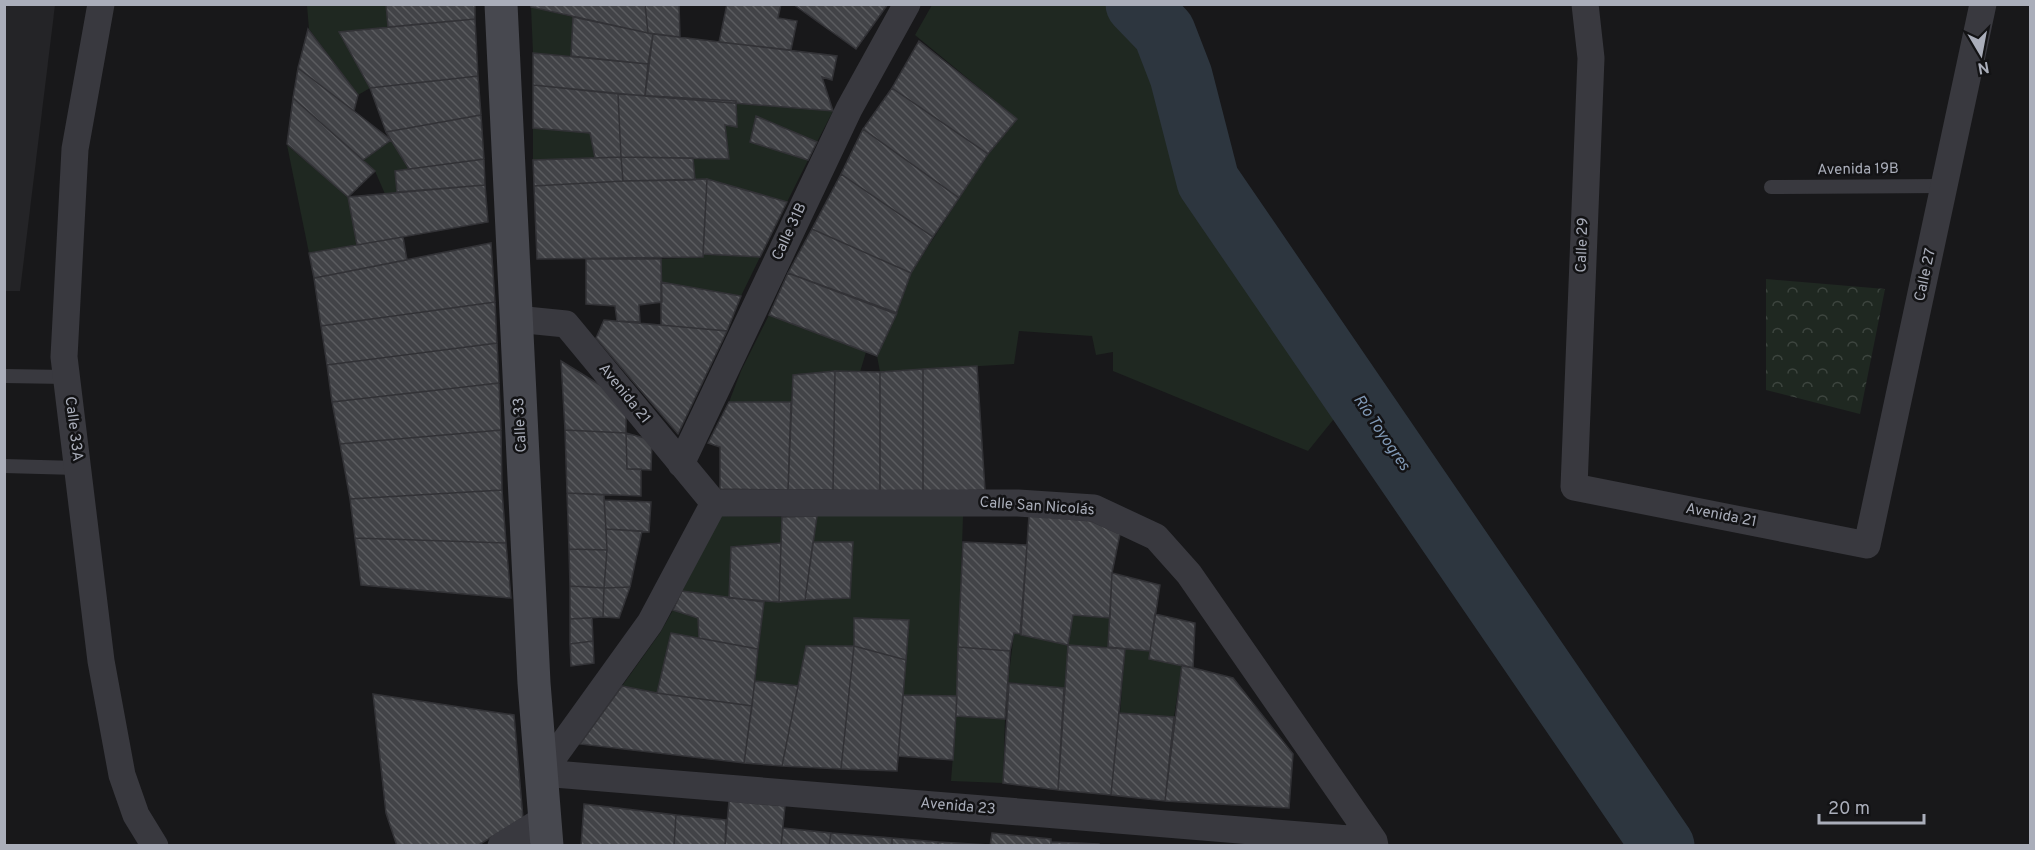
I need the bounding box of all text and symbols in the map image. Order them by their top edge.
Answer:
north arrow [1951,24,2011,84]
text: N [1976,56,1991,78]
street label: Avenida 19B [1817,160,1899,180]
street label: Calle 31B [768,200,812,264]
street label: Calle 29 [1573,217,1593,273]
street label: Calle 27 [1911,246,1941,303]
street label: Avenida 21 [594,360,654,428]
water label: Río Toyogres [1348,391,1414,476]
street label: Calle 33A [60,396,86,462]
street label: Calle 33 [510,397,532,453]
street label: Calle San Nicolás [979,493,1095,521]
street label: Avenida 21 [1684,500,1758,532]
scale bar [1819,787,1924,825]
street label: Avenida 23 [920,794,996,820]
text: 20 m [1828,798,1870,821]

